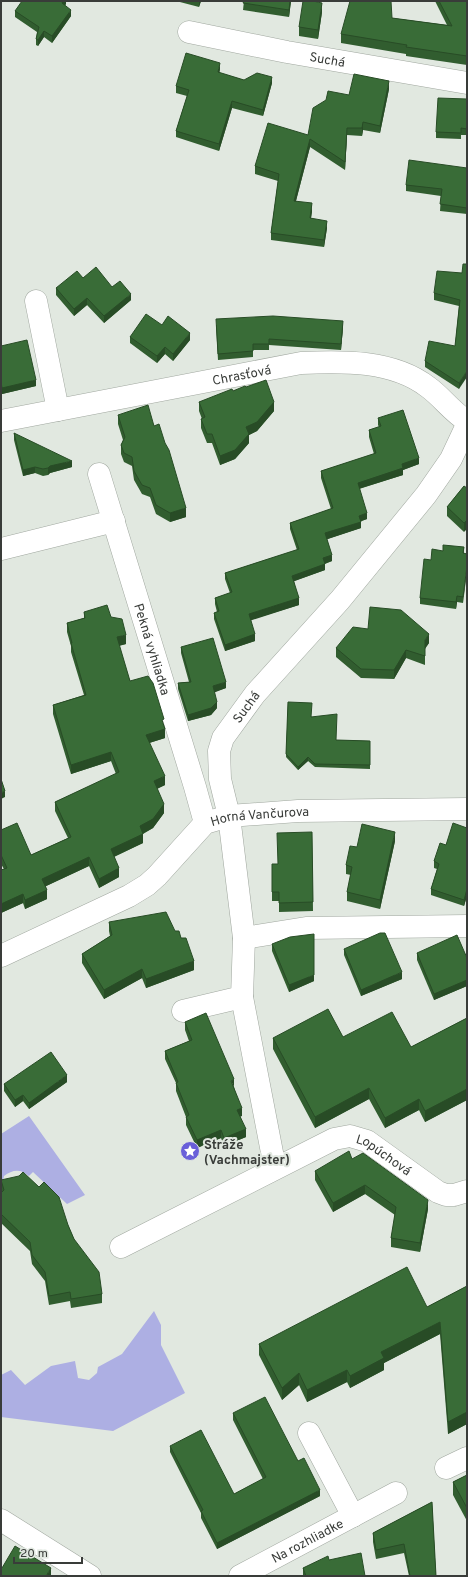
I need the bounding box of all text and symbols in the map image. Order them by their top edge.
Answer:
street label: Suchá [308,50,346,72]
street label: Chrasťová [211,363,273,390]
street label: Pekná vyhliadka [129,602,172,697]
street label: Suchá [230,689,264,727]
street label: Horná Vančurova [209,805,309,831]
street label: Lopúchová [354,1132,414,1180]
place label: Stráže (Vachmajster) [204,1138,290,1169]
place icon: Stráže (Vachmajster) [179,1140,201,1162]
street label: Na rozhliadke [269,1516,347,1568]
scale bar [14,1539,82,1565]
text: 20 m [20,1546,48,1562]

